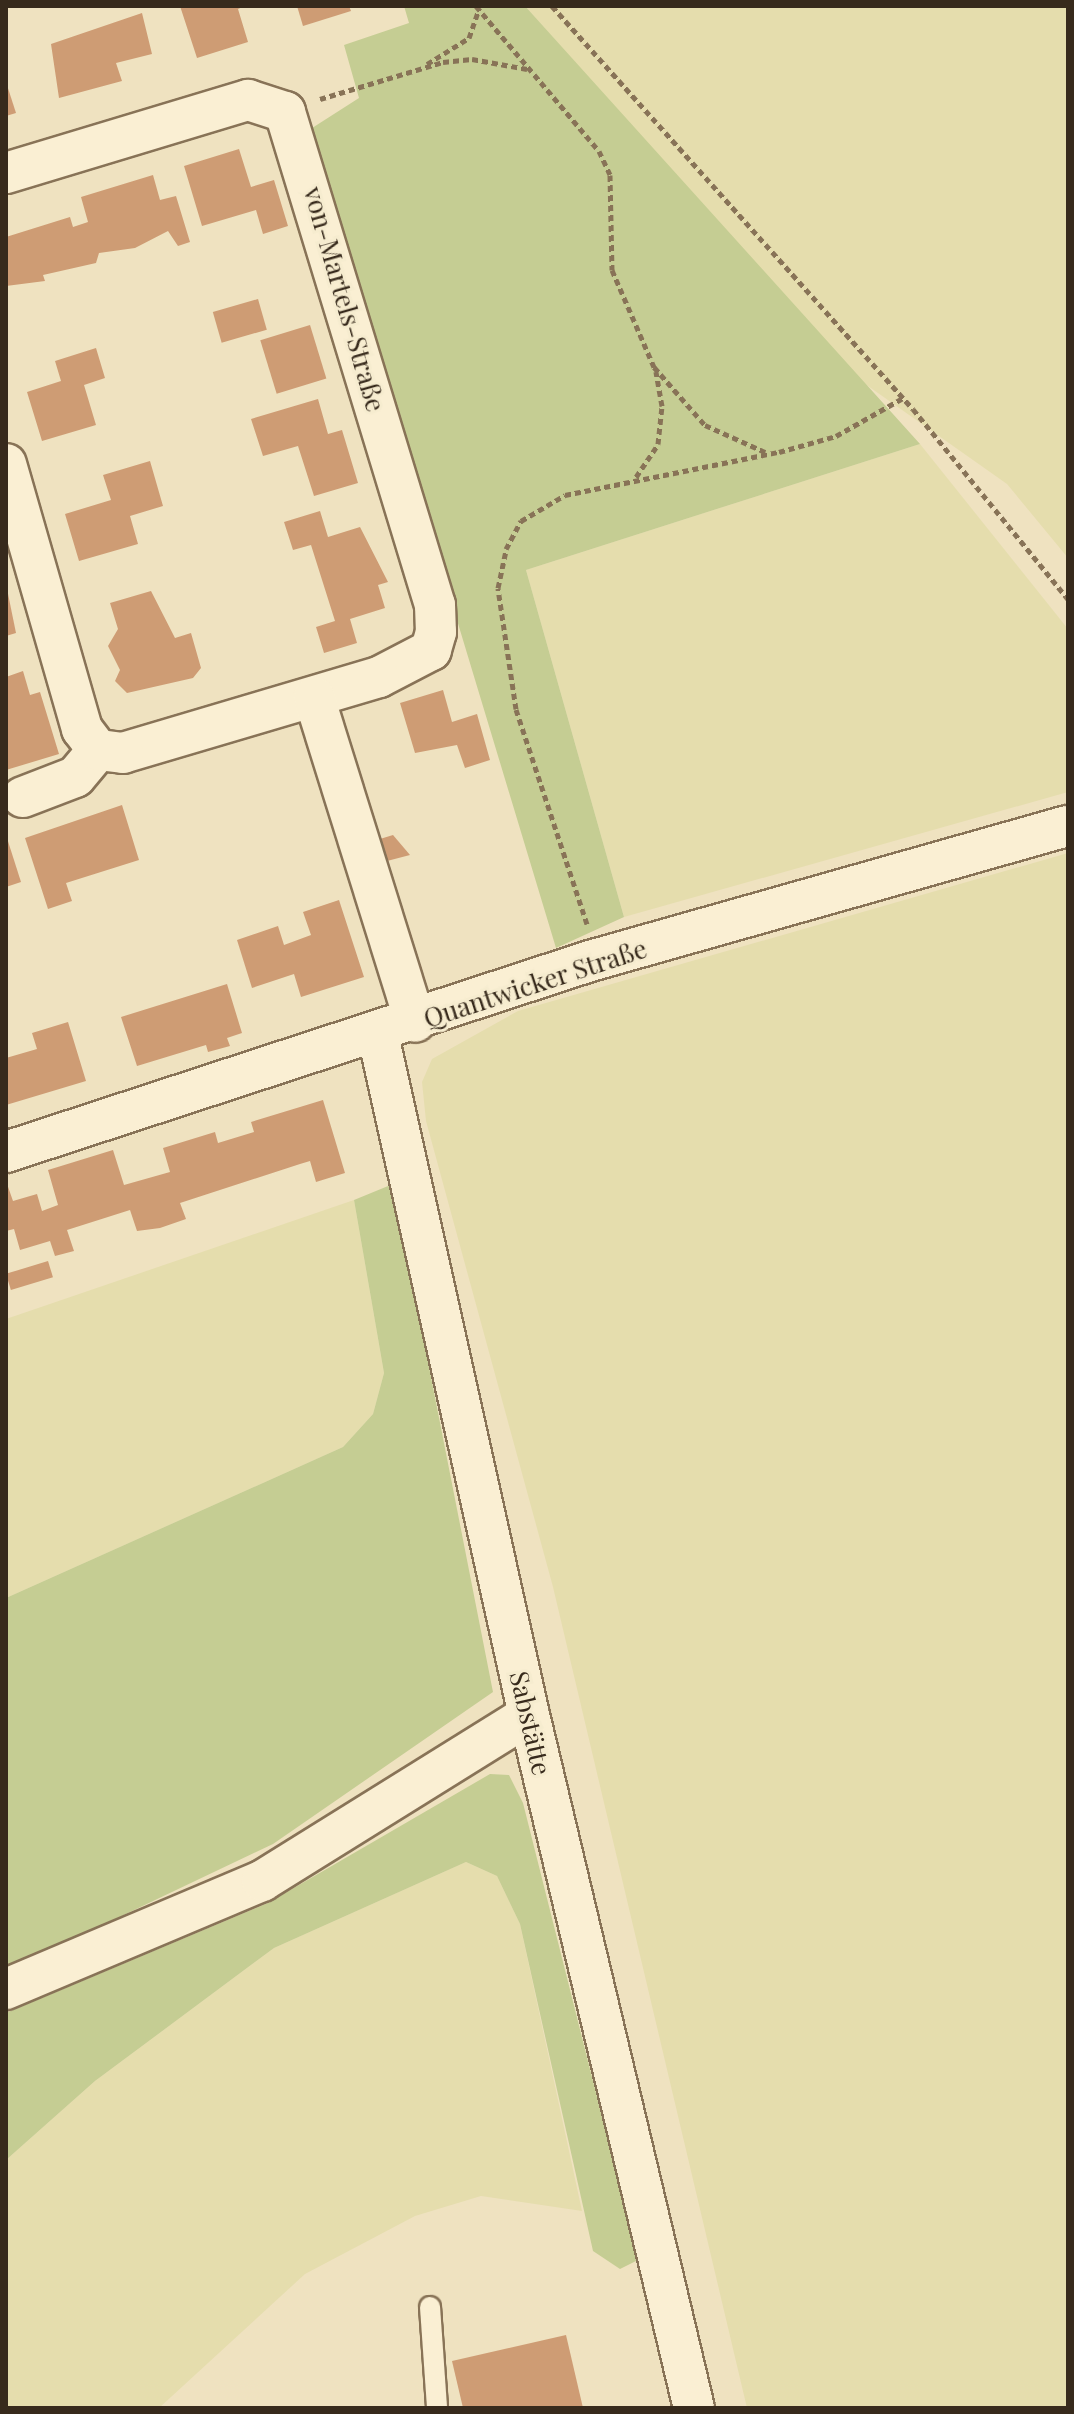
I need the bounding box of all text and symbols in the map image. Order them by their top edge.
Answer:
street label: von-Martels-Straße [298,183,392,415]
street label: Quantwicker Straße [419,932,651,1034]
street label: Sabstätte [504,1668,558,1778]

